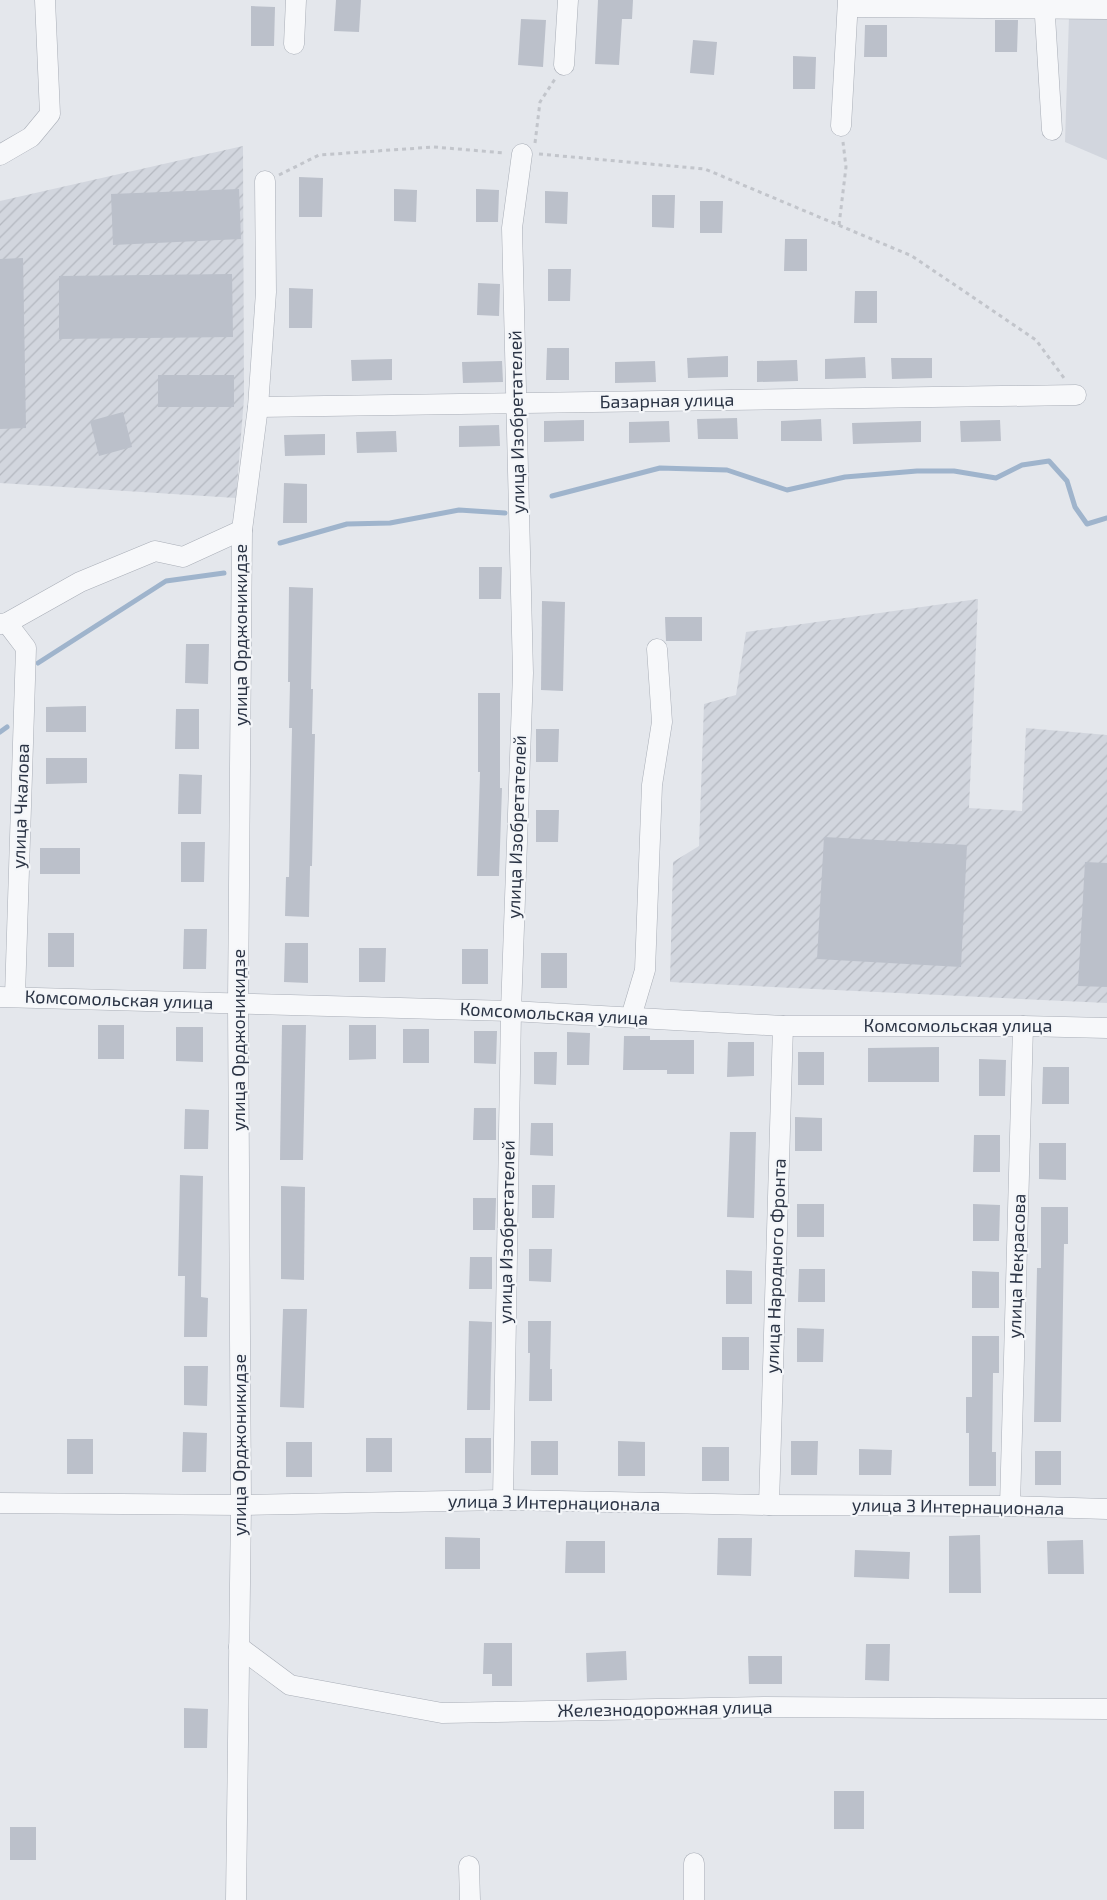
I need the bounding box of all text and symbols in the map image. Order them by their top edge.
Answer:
street label: улица Изобретателей [503,330,529,514]
street label: Базарная улица [600,388,734,412]
street label: улица Орджоникидзе [229,544,251,726]
street label: улица Изобретателей [502,735,530,919]
street label: улица Чкалова [7,743,33,869]
street label: улица Орджоникидзе [227,949,249,1131]
street label: Комсомольская улица [24,985,214,1013]
street label: Комсомольская улица [459,997,649,1029]
street label: Комсомольская улица [864,1014,1052,1036]
street label: улица Изобретателей [493,1140,519,1324]
street label: улица Народного Фронта [760,1158,790,1374]
street label: улица Некрасова [1002,1193,1030,1339]
street label: улица Орджоникидзе [228,1354,250,1536]
street label: улица 3 Интернационала [448,1489,660,1515]
street label: улица 3 Интернационала [852,1493,1064,1519]
street label: Железнодорожная улица [557,1695,773,1721]

